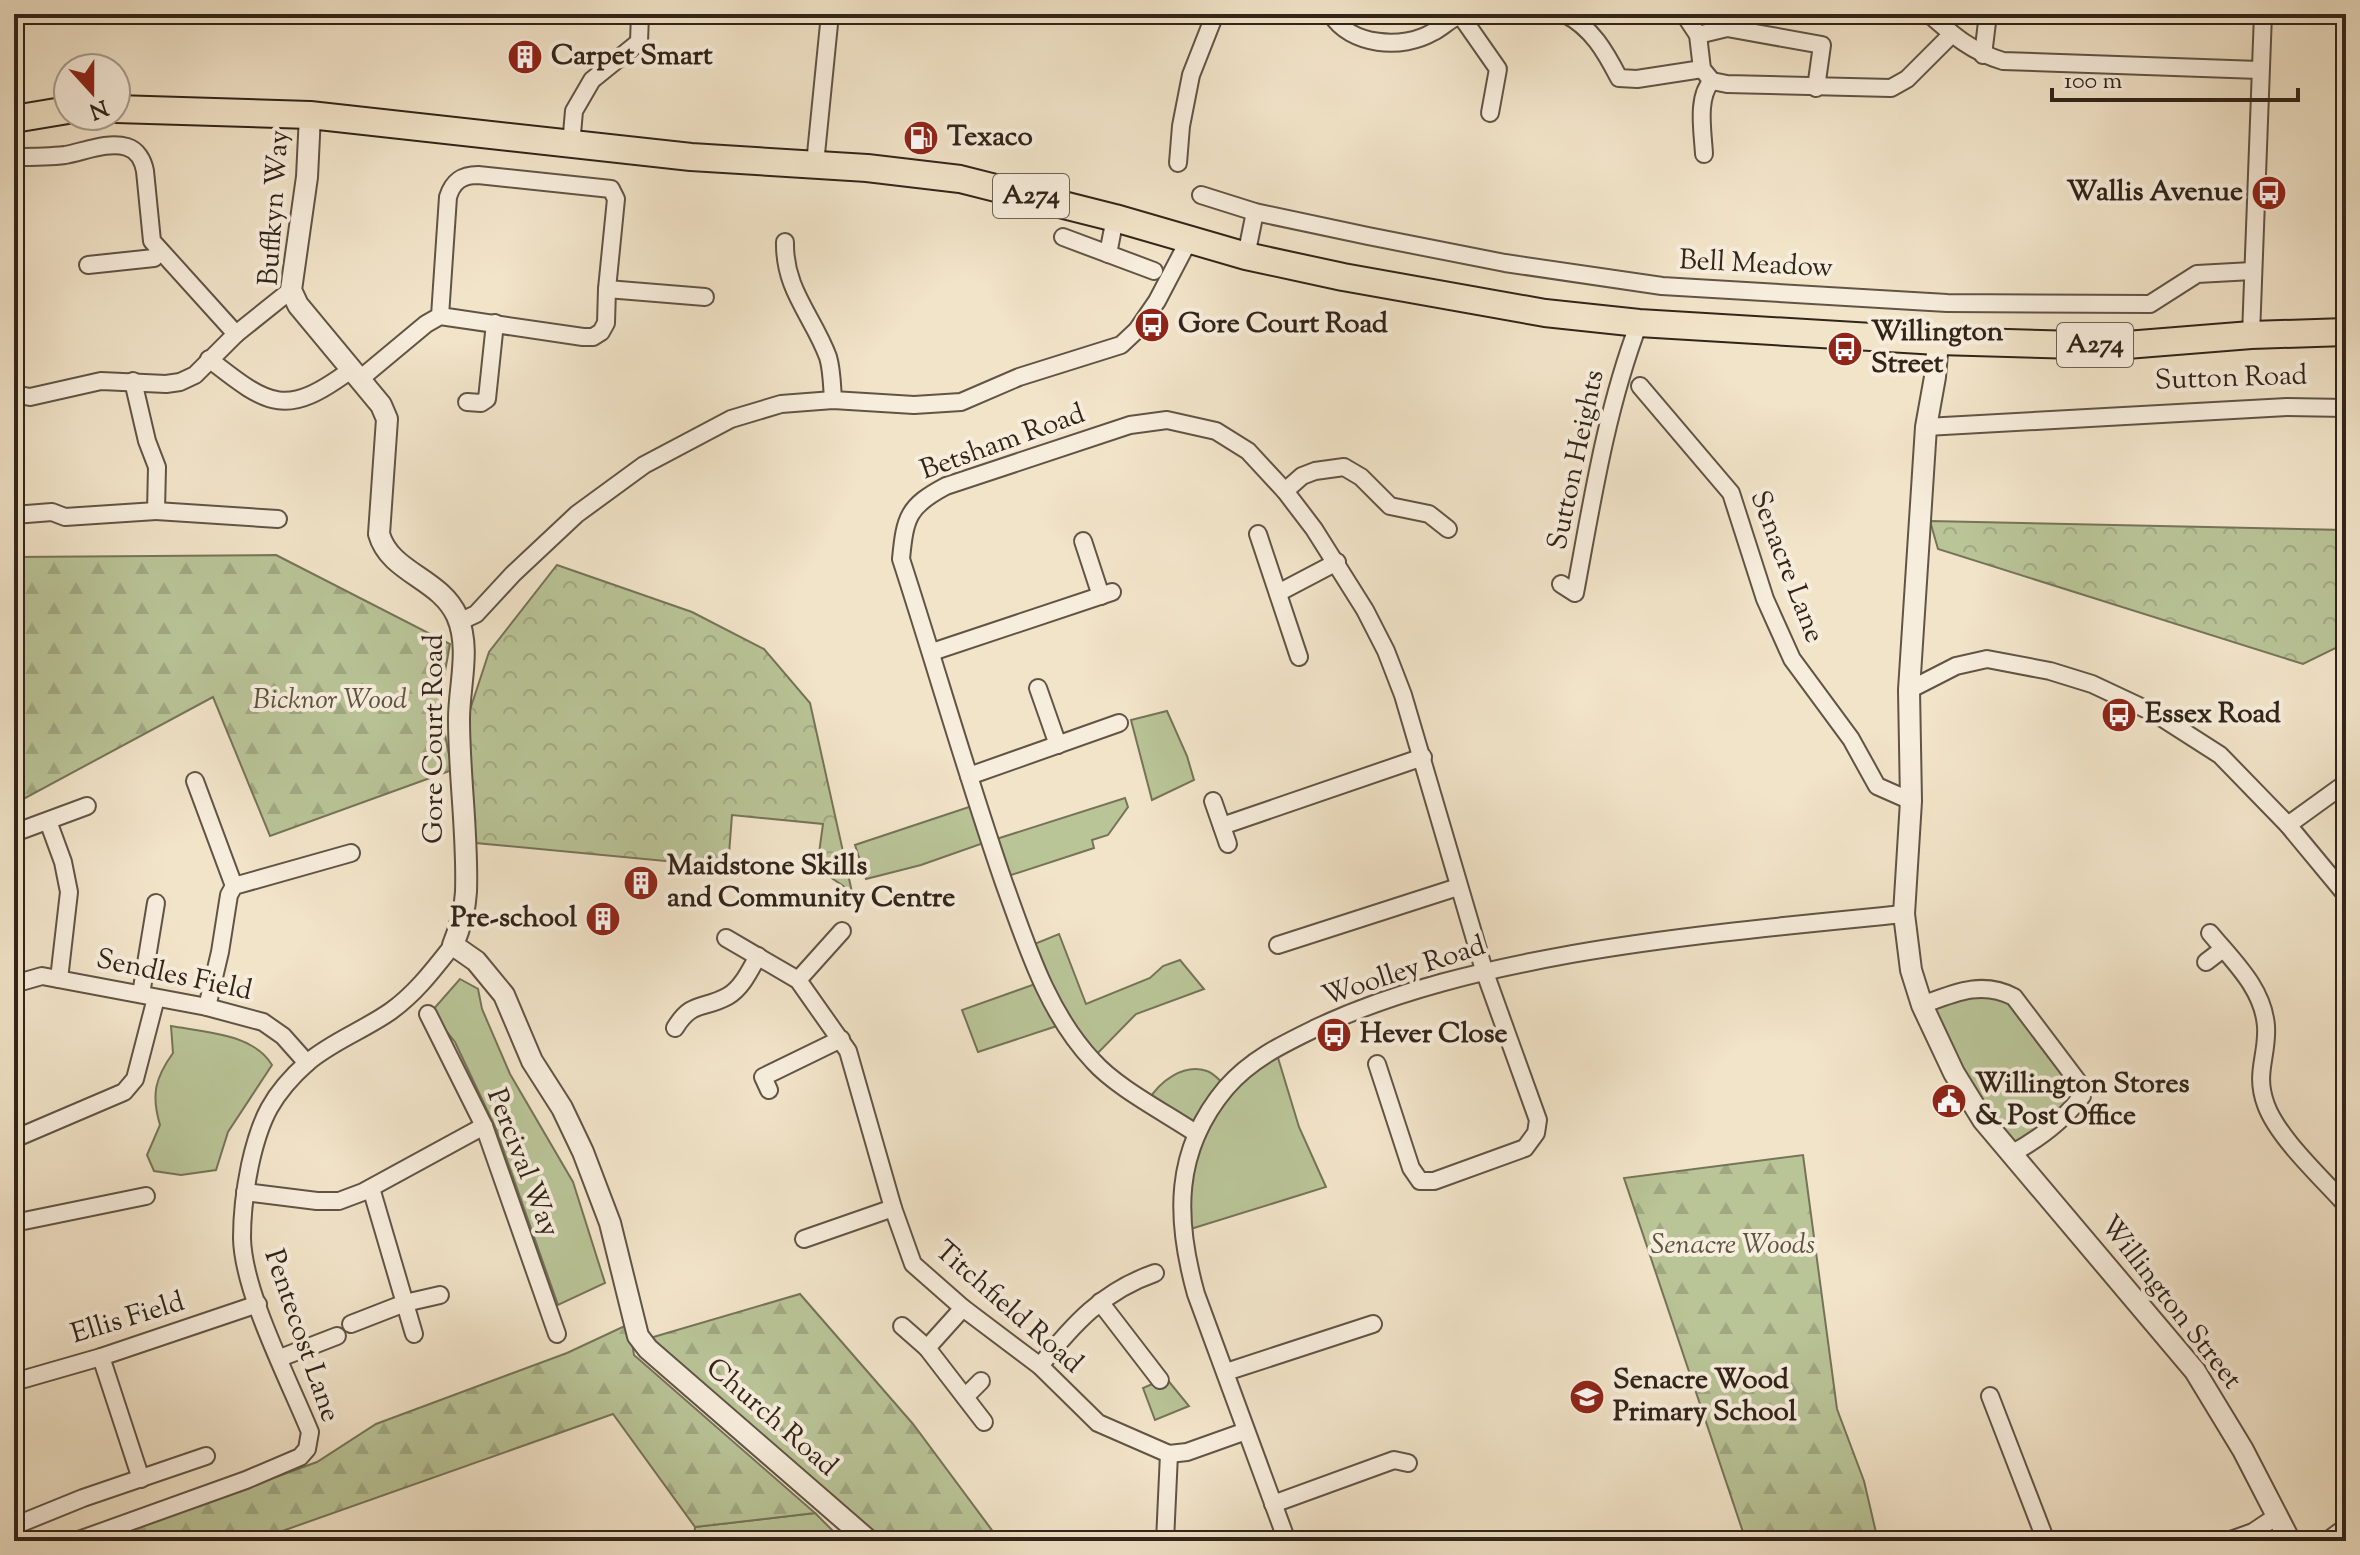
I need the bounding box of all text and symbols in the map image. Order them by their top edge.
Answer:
place label: Carpet Smart [551,37,713,77]
building icon: Carpet Smart [506,38,544,76]
north arrow [52,52,132,132]
scale bar [2052,52,2298,102]
text: 100 m [2064,65,2122,99]
text: N [84,90,112,126]
place label: Texaco [947,118,1033,158]
fuel station icon: Texaco [902,119,940,157]
street label: Buffkyn Way [250,129,300,287]
place label: Wallis Avenue [2067,173,2243,213]
road number: A274 [993,174,1069,218]
bus stop icon: Wallis Avenue [2250,174,2288,212]
street label: Bell Meadow [1678,241,1834,289]
place label: Gore Court Road [1178,305,1388,345]
bus stop icon: Gore Court Road [1133,306,1171,344]
place label: Willington Street [1871,313,2004,385]
road number: A274 [2057,323,2133,367]
bus stop icon: Willington Street [1826,330,1864,368]
street label: Sutton Road [2154,356,2308,402]
street label: Sutton Heights [1538,366,1616,554]
street label: Betsham Road [915,395,1091,491]
street label: Senacre Lane [1739,485,1833,649]
street label: Gore Court Road [415,634,455,844]
park label: Bicknor Wood [253,681,407,721]
place label: Essex Road [2145,695,2281,735]
bus stop icon: Essex Road [2100,696,2138,734]
place label: Maidstone Skills and Community Centre [667,847,955,919]
building icon: Maidstone Skills and Community Centre [622,864,660,902]
place label: Pre-school [451,899,577,939]
building icon: Pre-school [584,900,622,938]
street label: Woolley Road [1317,927,1491,1017]
street label: Sendles Field [92,940,256,1012]
place label: Hever Close [1360,1015,1508,1055]
bus stop icon: Hever Close [1315,1016,1353,1054]
place label: Willington Stores & Post Office [1975,1065,2189,1137]
public building icon: Willington Stores & Post Office [1930,1082,1968,1120]
street label: Percival Way [475,1083,569,1243]
street label: Willington Street [2089,1208,2251,1399]
park label: Senacre Woods [1651,1226,1815,1266]
street label: Titchfield Road [925,1232,1091,1384]
street label: Pentecost Lane [253,1244,349,1428]
street label: Ellis Field [66,1283,190,1355]
street label: Church Road [696,1349,846,1487]
place label: Senacre Wood Primary School [1613,1361,1797,1433]
school or university icon: Senacre Wood Primary School [1568,1378,1606,1416]

